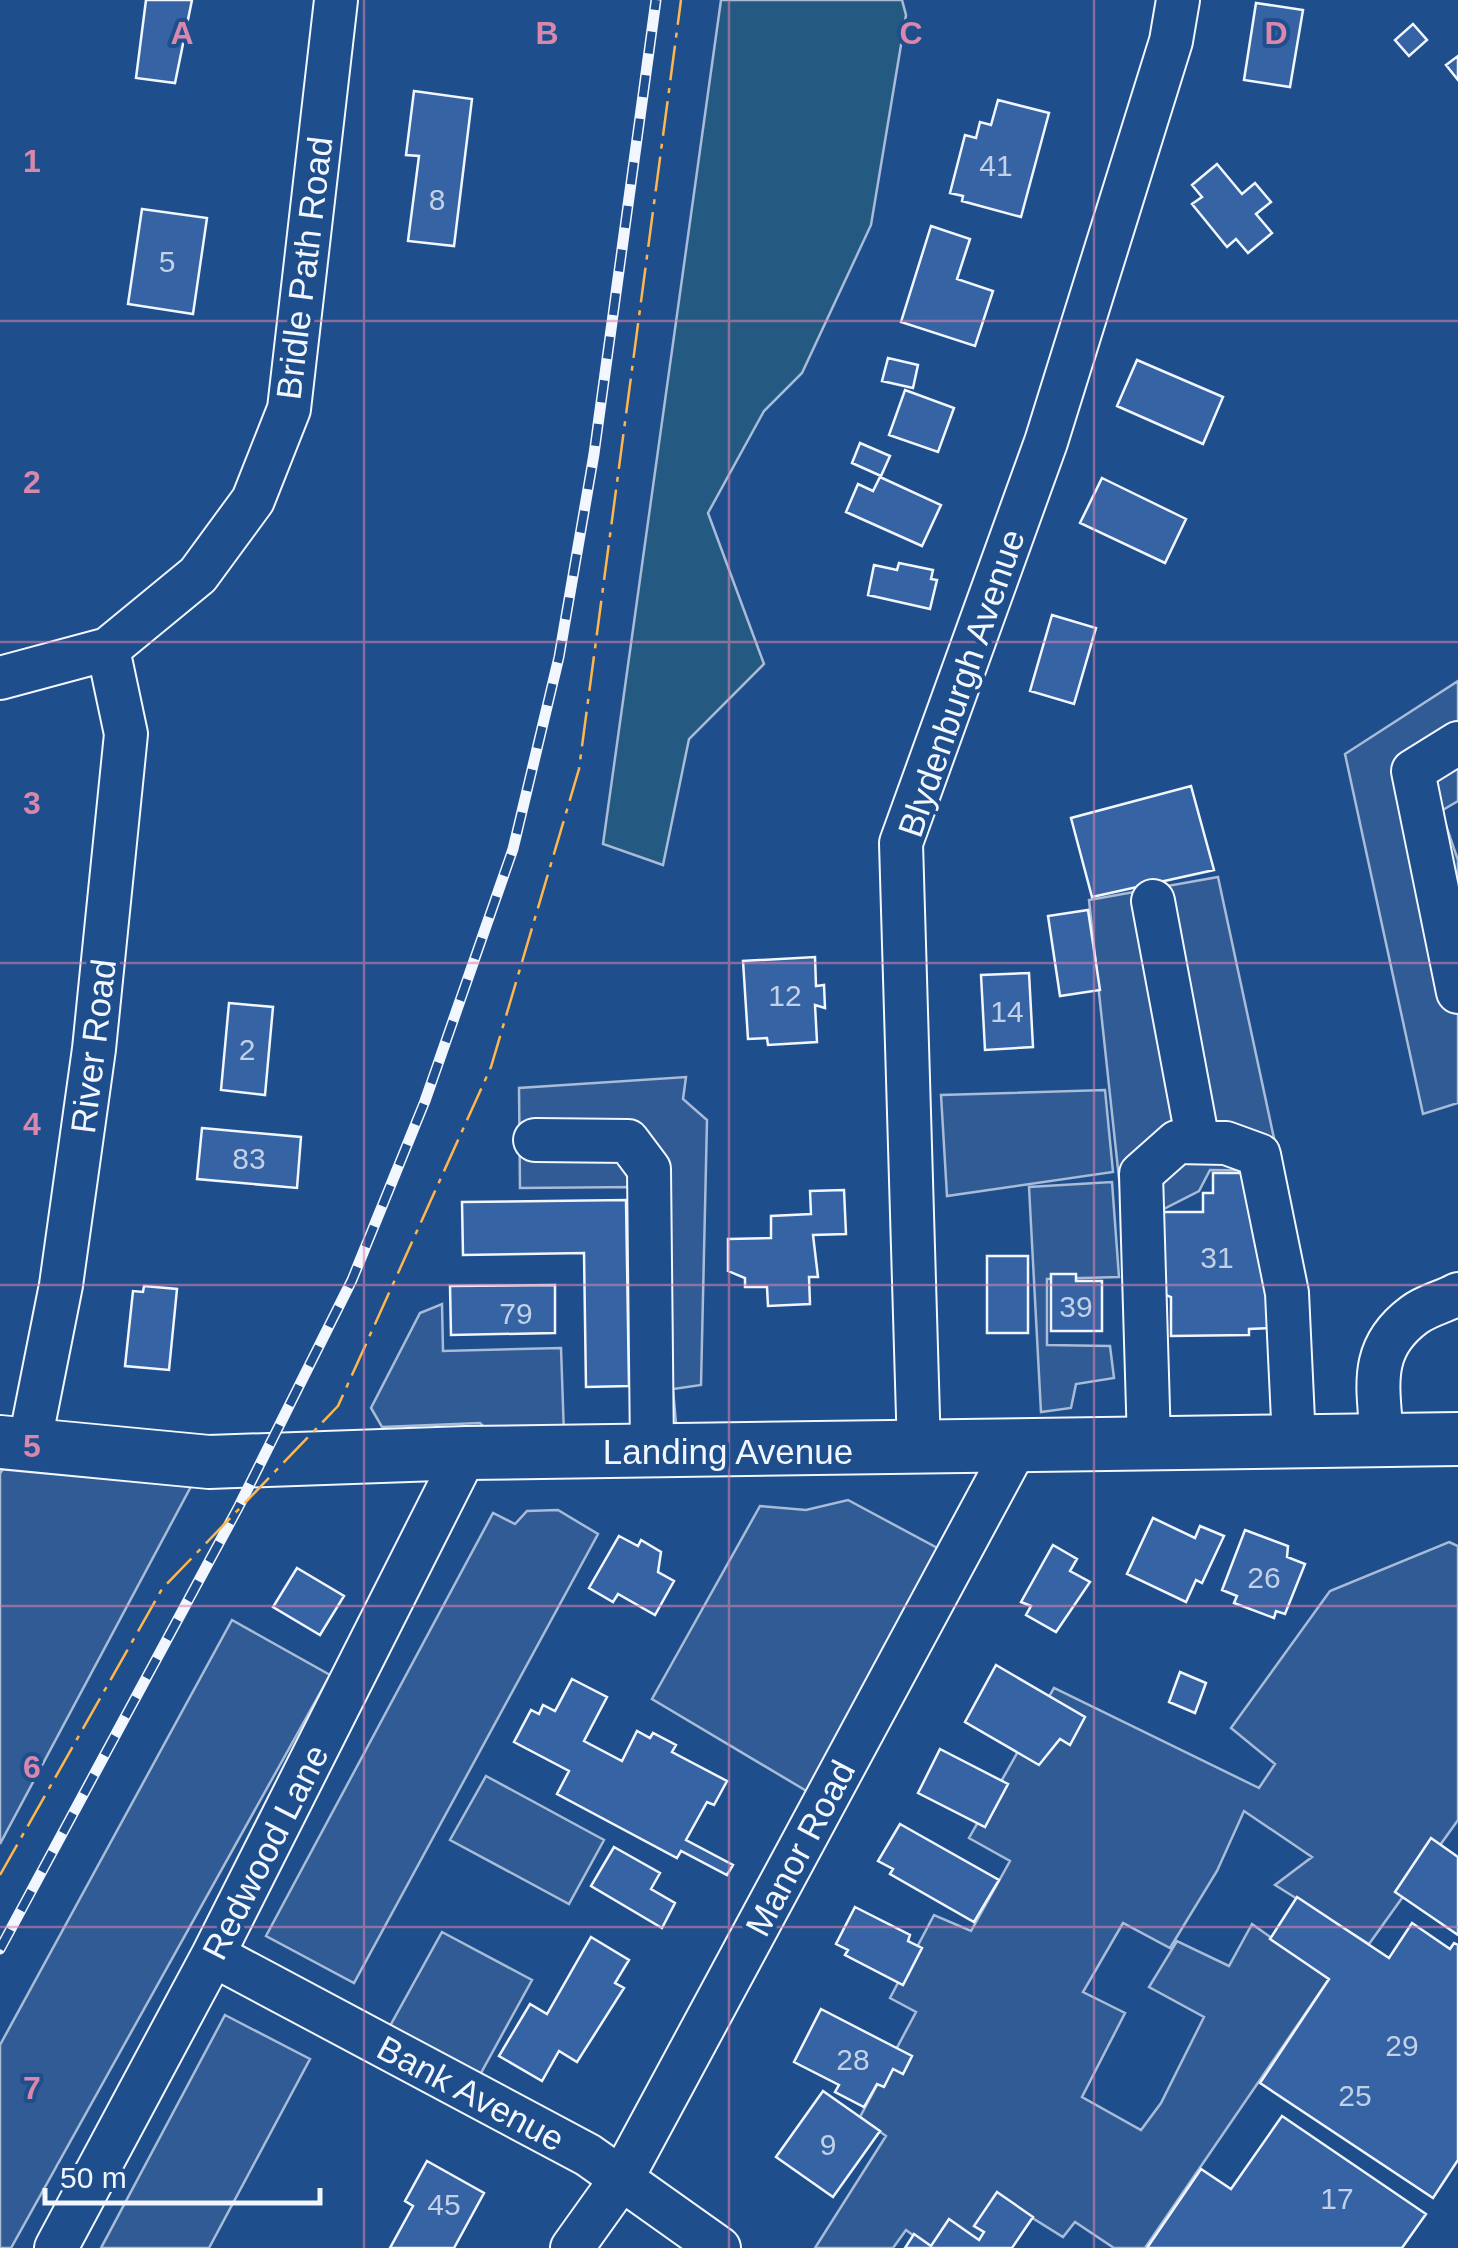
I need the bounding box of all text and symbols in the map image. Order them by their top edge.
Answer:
text: A [170,15,194,51]
text: B [535,15,559,51]
text: C [899,15,923,51]
text: D [1264,15,1288,51]
street label: Bridle Path Road [269,134,339,402]
text: 1 [23,143,41,179]
house number: 41 [979,149,1013,182]
house number: 8 [429,183,445,216]
house number: 5 [159,245,175,278]
text: 2 [23,464,41,500]
street label: Blydenburgh Avenue [890,524,1032,842]
text: 3 [23,785,41,821]
street label: River Road [63,957,123,1135]
house number: 12 [768,979,802,1012]
house number: 14 [990,995,1024,1028]
house number: 2 [239,1033,255,1066]
text: 4 [23,1106,41,1142]
house number: 83 [232,1142,266,1175]
house number: 31 [1200,1241,1234,1274]
house number: 39 [1059,1290,1093,1323]
house number: 79 [499,1297,533,1330]
text: 5 [23,1428,41,1464]
street label: Landing Avenue [603,1432,853,1471]
house number: 26 [1247,1561,1281,1594]
street label: Redwood Lane [194,1738,336,1966]
text: 6 [23,1749,41,1785]
street label: Manor Road [738,1754,862,1942]
street label: Bank Avenue [371,2028,571,2158]
house number: 29 [1385,2029,1419,2062]
house number: 28 [836,2043,870,2076]
text: 7 [23,2070,41,2106]
house number: 25 [1338,2079,1372,2112]
house number: 9 [820,2128,836,2161]
scale bar [45,2143,320,2205]
text: 50 m [60,2161,127,2194]
house number: 17 [1320,2182,1354,2215]
house number: 45 [427,2188,461,2221]

